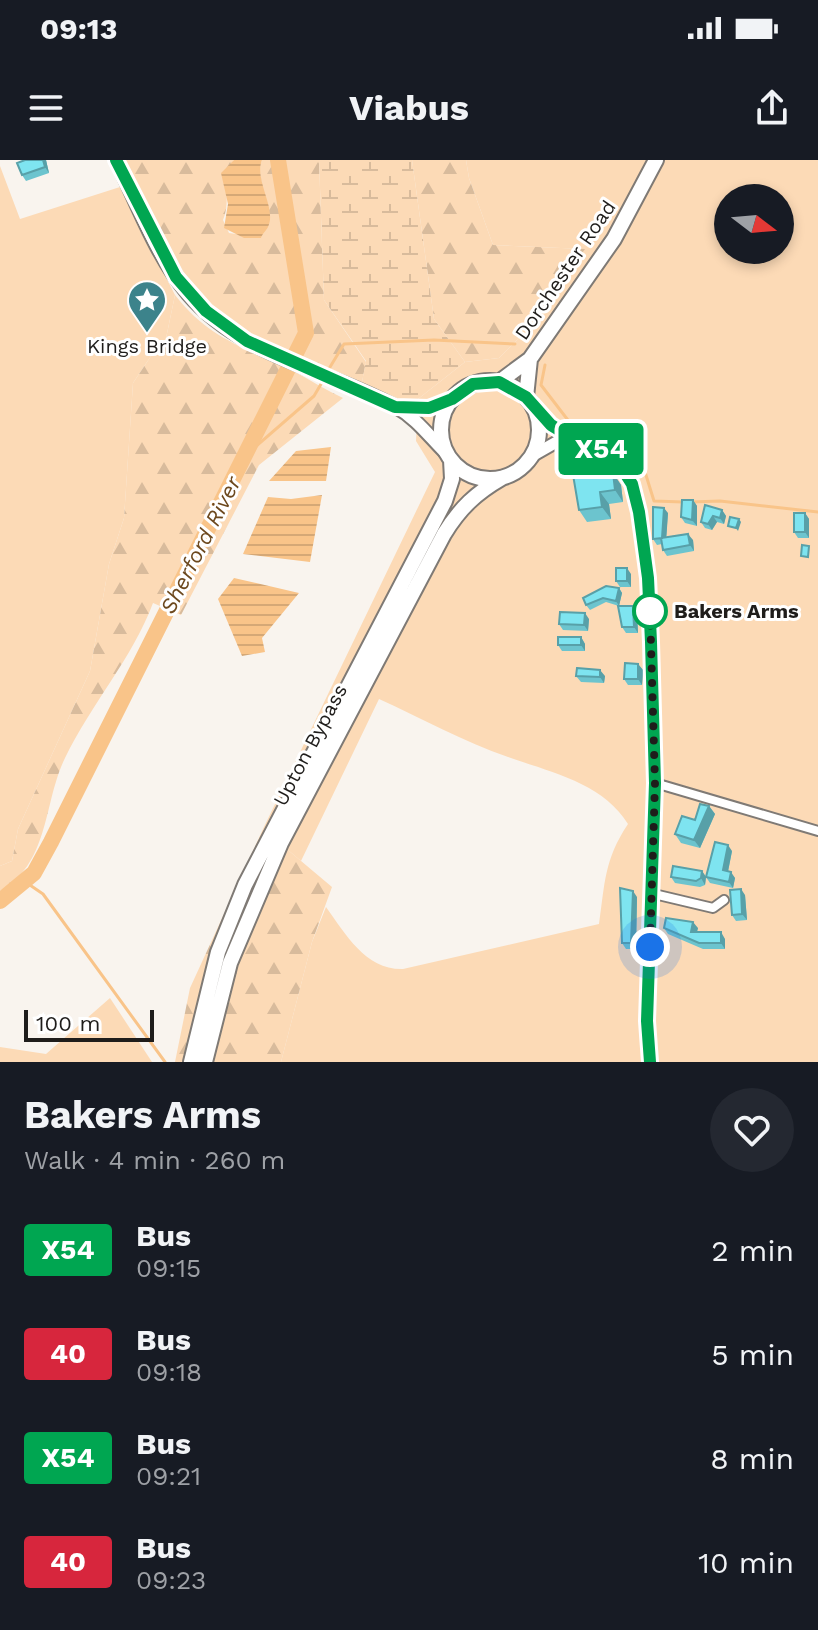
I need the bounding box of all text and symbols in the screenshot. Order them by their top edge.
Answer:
text: 09:13 [40,11,118,46]
icon: menu [24,86,68,130]
icon: share [750,86,794,130]
text: Viabus [349,87,469,129]
north arrow [714,184,794,264]
map controls [714,184,794,264]
street label: Dorchester Road [509,196,621,344]
place icon: Kings Bridge [126,279,168,334]
place label: Kings Bridge [87,334,207,358]
line badge: X54 [555,423,647,475]
text: X54 [575,432,627,465]
water label: Sherford River [155,471,246,618]
marker: Bakers Arms [633,594,667,628]
place label: Bakers Arms [674,599,799,623]
street label: Upton Bypass [268,680,352,810]
your location [630,927,670,967]
scale bar [24,1006,154,1042]
text: 100 m [36,1011,100,1036]
button: heart [710,1088,794,1172]
text: Bakers Arms [24,1093,261,1137]
text: Walk · 4 min · 260 m [24,1145,285,1175]
text: Bus [136,1218,191,1253]
text: X54 [42,1233,94,1266]
text: 2 min [711,1233,794,1268]
text: 09:15 [136,1253,201,1283]
text: Bus [136,1322,191,1357]
text: 40 [50,1337,86,1370]
text: 5 min [711,1337,794,1372]
text: 09:18 [136,1357,202,1387]
text: Bus [136,1426,191,1461]
text: X54 [42,1441,94,1474]
text: 8 min [710,1441,794,1476]
text: 09:21 [136,1461,201,1491]
text: Bus [136,1530,191,1565]
text: 40 [50,1545,86,1578]
text: 10 min [698,1545,794,1580]
text: 09:23 [136,1565,206,1595]

